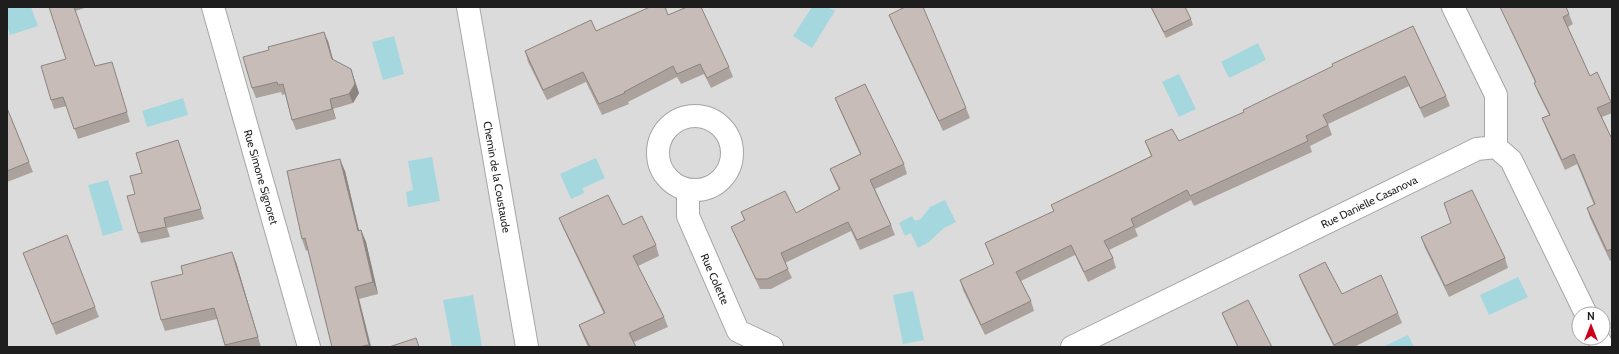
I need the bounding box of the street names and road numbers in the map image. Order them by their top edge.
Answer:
street label: Chemin de la Coustaude [480,120,514,234]
street label: Rue Simone Signoret [241,128,281,226]
street label: Rue Danielle Casanova [1318,172,1420,231]
street label: Rue Colette [698,251,733,307]

